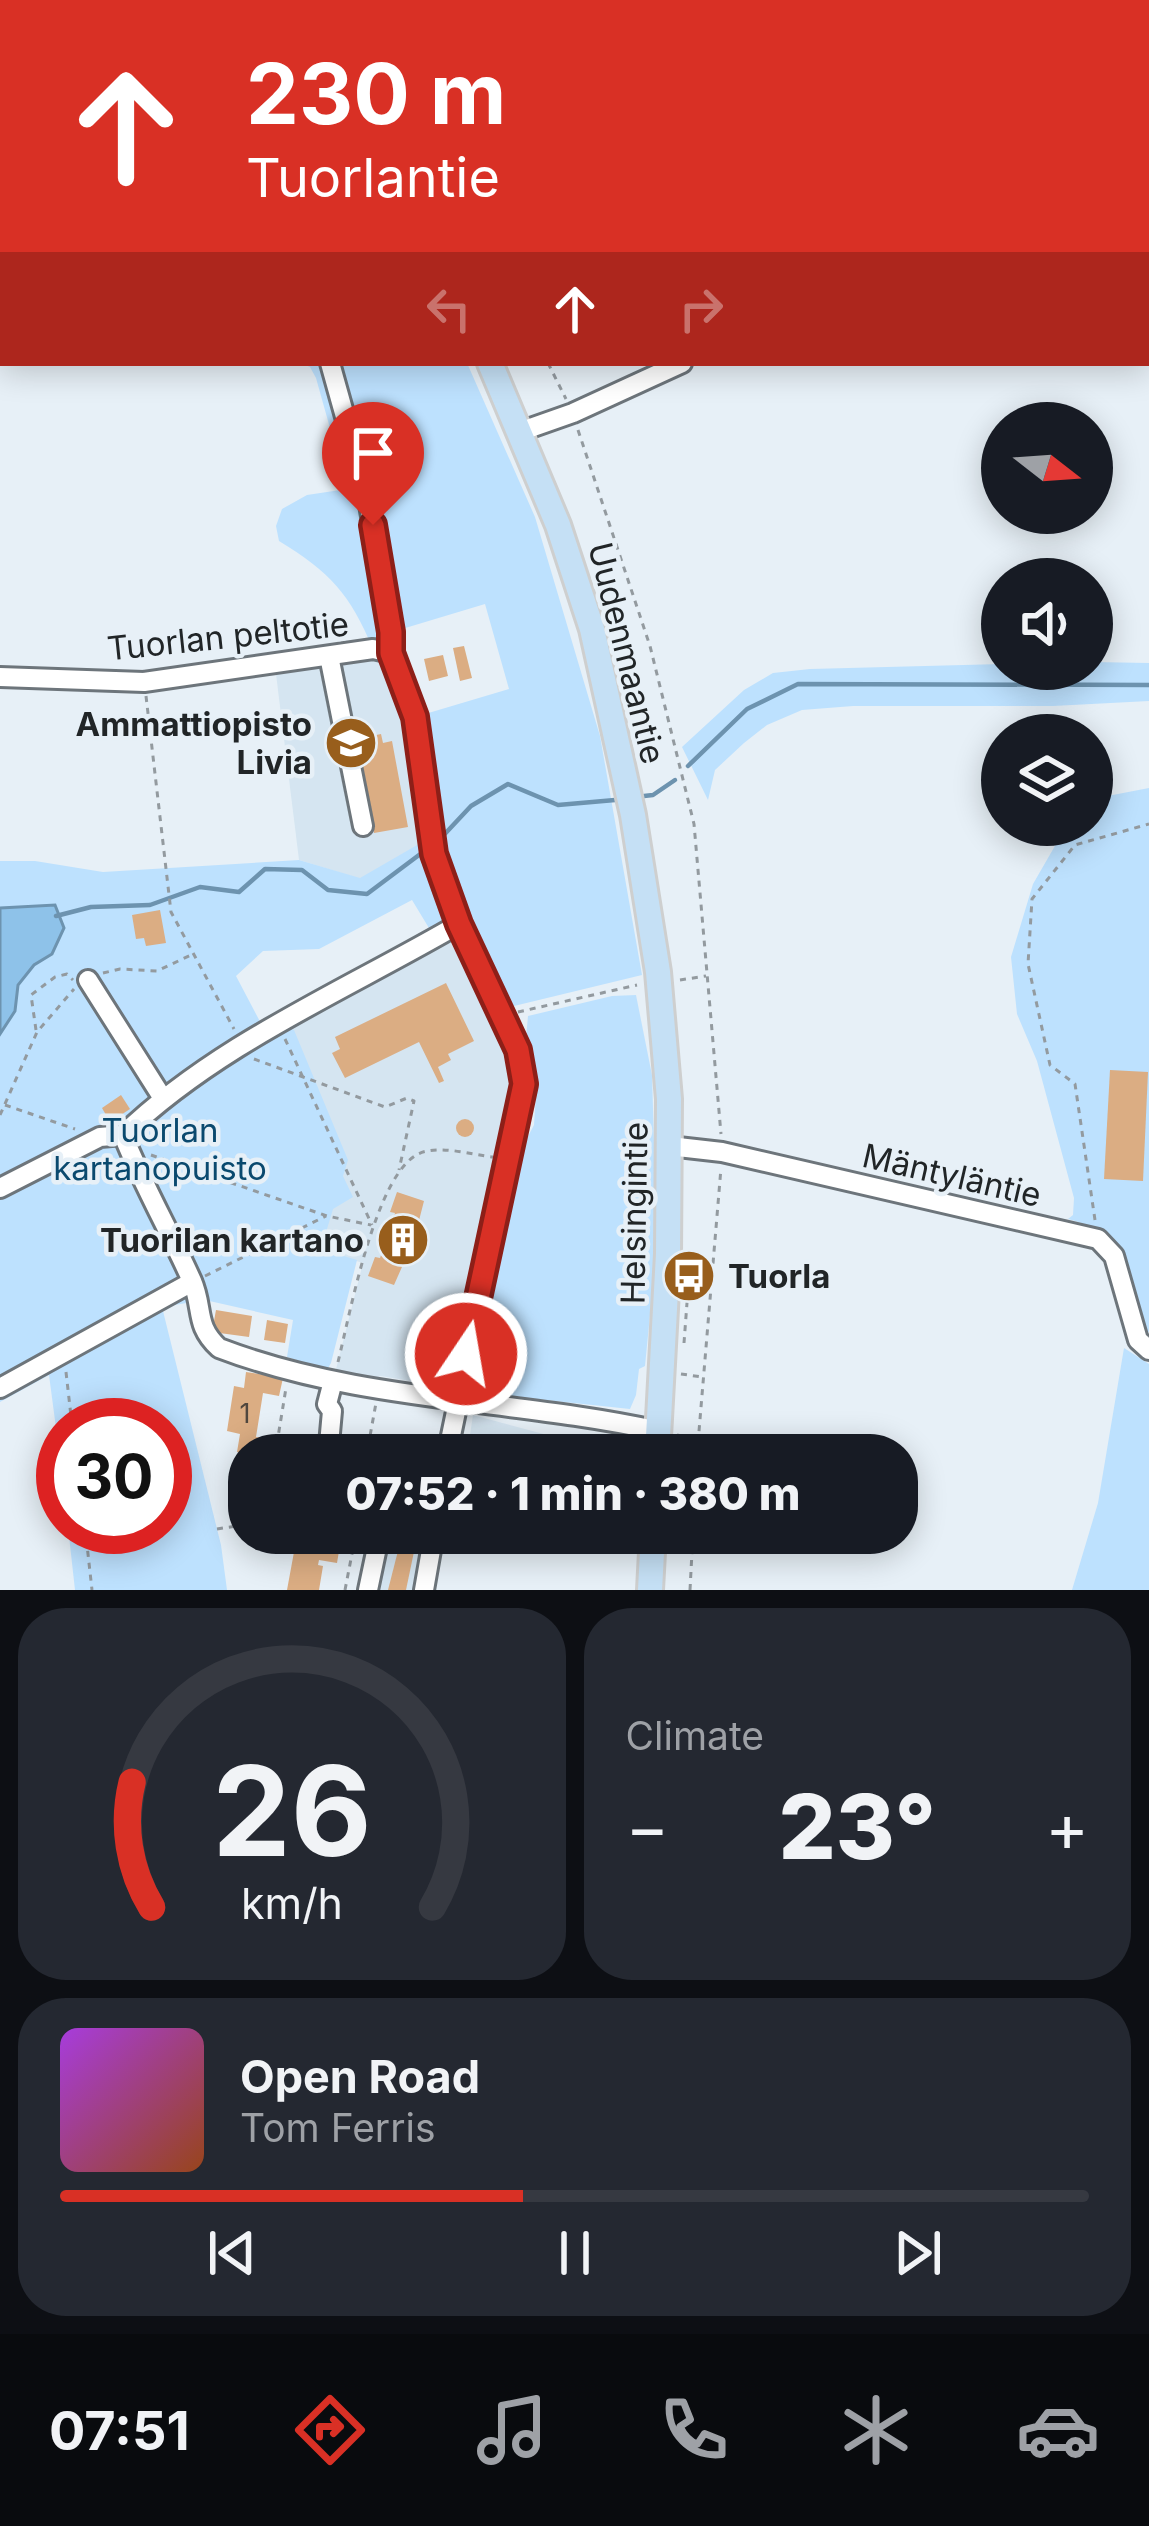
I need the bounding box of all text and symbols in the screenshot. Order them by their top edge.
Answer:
text: 230 m [246,43,506,144]
icon: ahead [48,48,204,204]
text: Tuorlantie [246,145,500,210]
icon: left [416,276,482,342]
icon: ahead [542,276,608,342]
icon: right [668,276,734,342]
pin [322,402,424,525]
north arrow [981,402,1113,534]
map controls [981,402,1113,846]
icon: arrive [340,420,406,486]
street label: Uudenmaantie [580,538,674,768]
button: sound [981,558,1113,690]
street label: Tuorlan peltotie [105,603,351,669]
place label: Ammattiopisto Livia [76,704,312,782]
button: layers [981,714,1113,846]
school or university icon: Ammattiopisto Livia [323,715,379,771]
park label: Tuorlan kartanopuisto [53,1110,267,1188]
street label: Helsingintie [612,1121,656,1305]
street label: Mäntyläntie [859,1135,1045,1215]
building icon: Tuorilan kartano [375,1212,431,1268]
place label: Tuorilan kartano [100,1220,364,1260]
bus stop icon: Tuorla [661,1248,717,1304]
place label: Tuorla [728,1256,830,1296]
position arrow [403,1291,529,1417]
house number: 1 [240,1397,250,1430]
speed limit sign: 30 [36,1398,192,1554]
text: 07:52 · 1 min · 380 m [345,1466,801,1521]
text: Climate [626,1712,764,1759]
text: 26 [212,1735,372,1886]
text: 23° [778,1772,936,1881]
text: − [626,1787,669,1867]
text: + [1045,1787,1089,1867]
text: km/h [241,1877,343,1929]
text: Open Road [240,2049,480,2104]
text: Tom Ferris [240,2104,435,2151]
icon: previous [199,2220,265,2286]
icon: pause [542,2220,608,2286]
icon: next [885,2220,951,2286]
icon: directions [288,2388,372,2472]
icon: music [470,2388,554,2472]
icon: phone [652,2388,736,2472]
icon: climate [834,2388,918,2472]
icon: car [1016,2388,1100,2472]
text: 07:51 [49,2398,190,2463]

